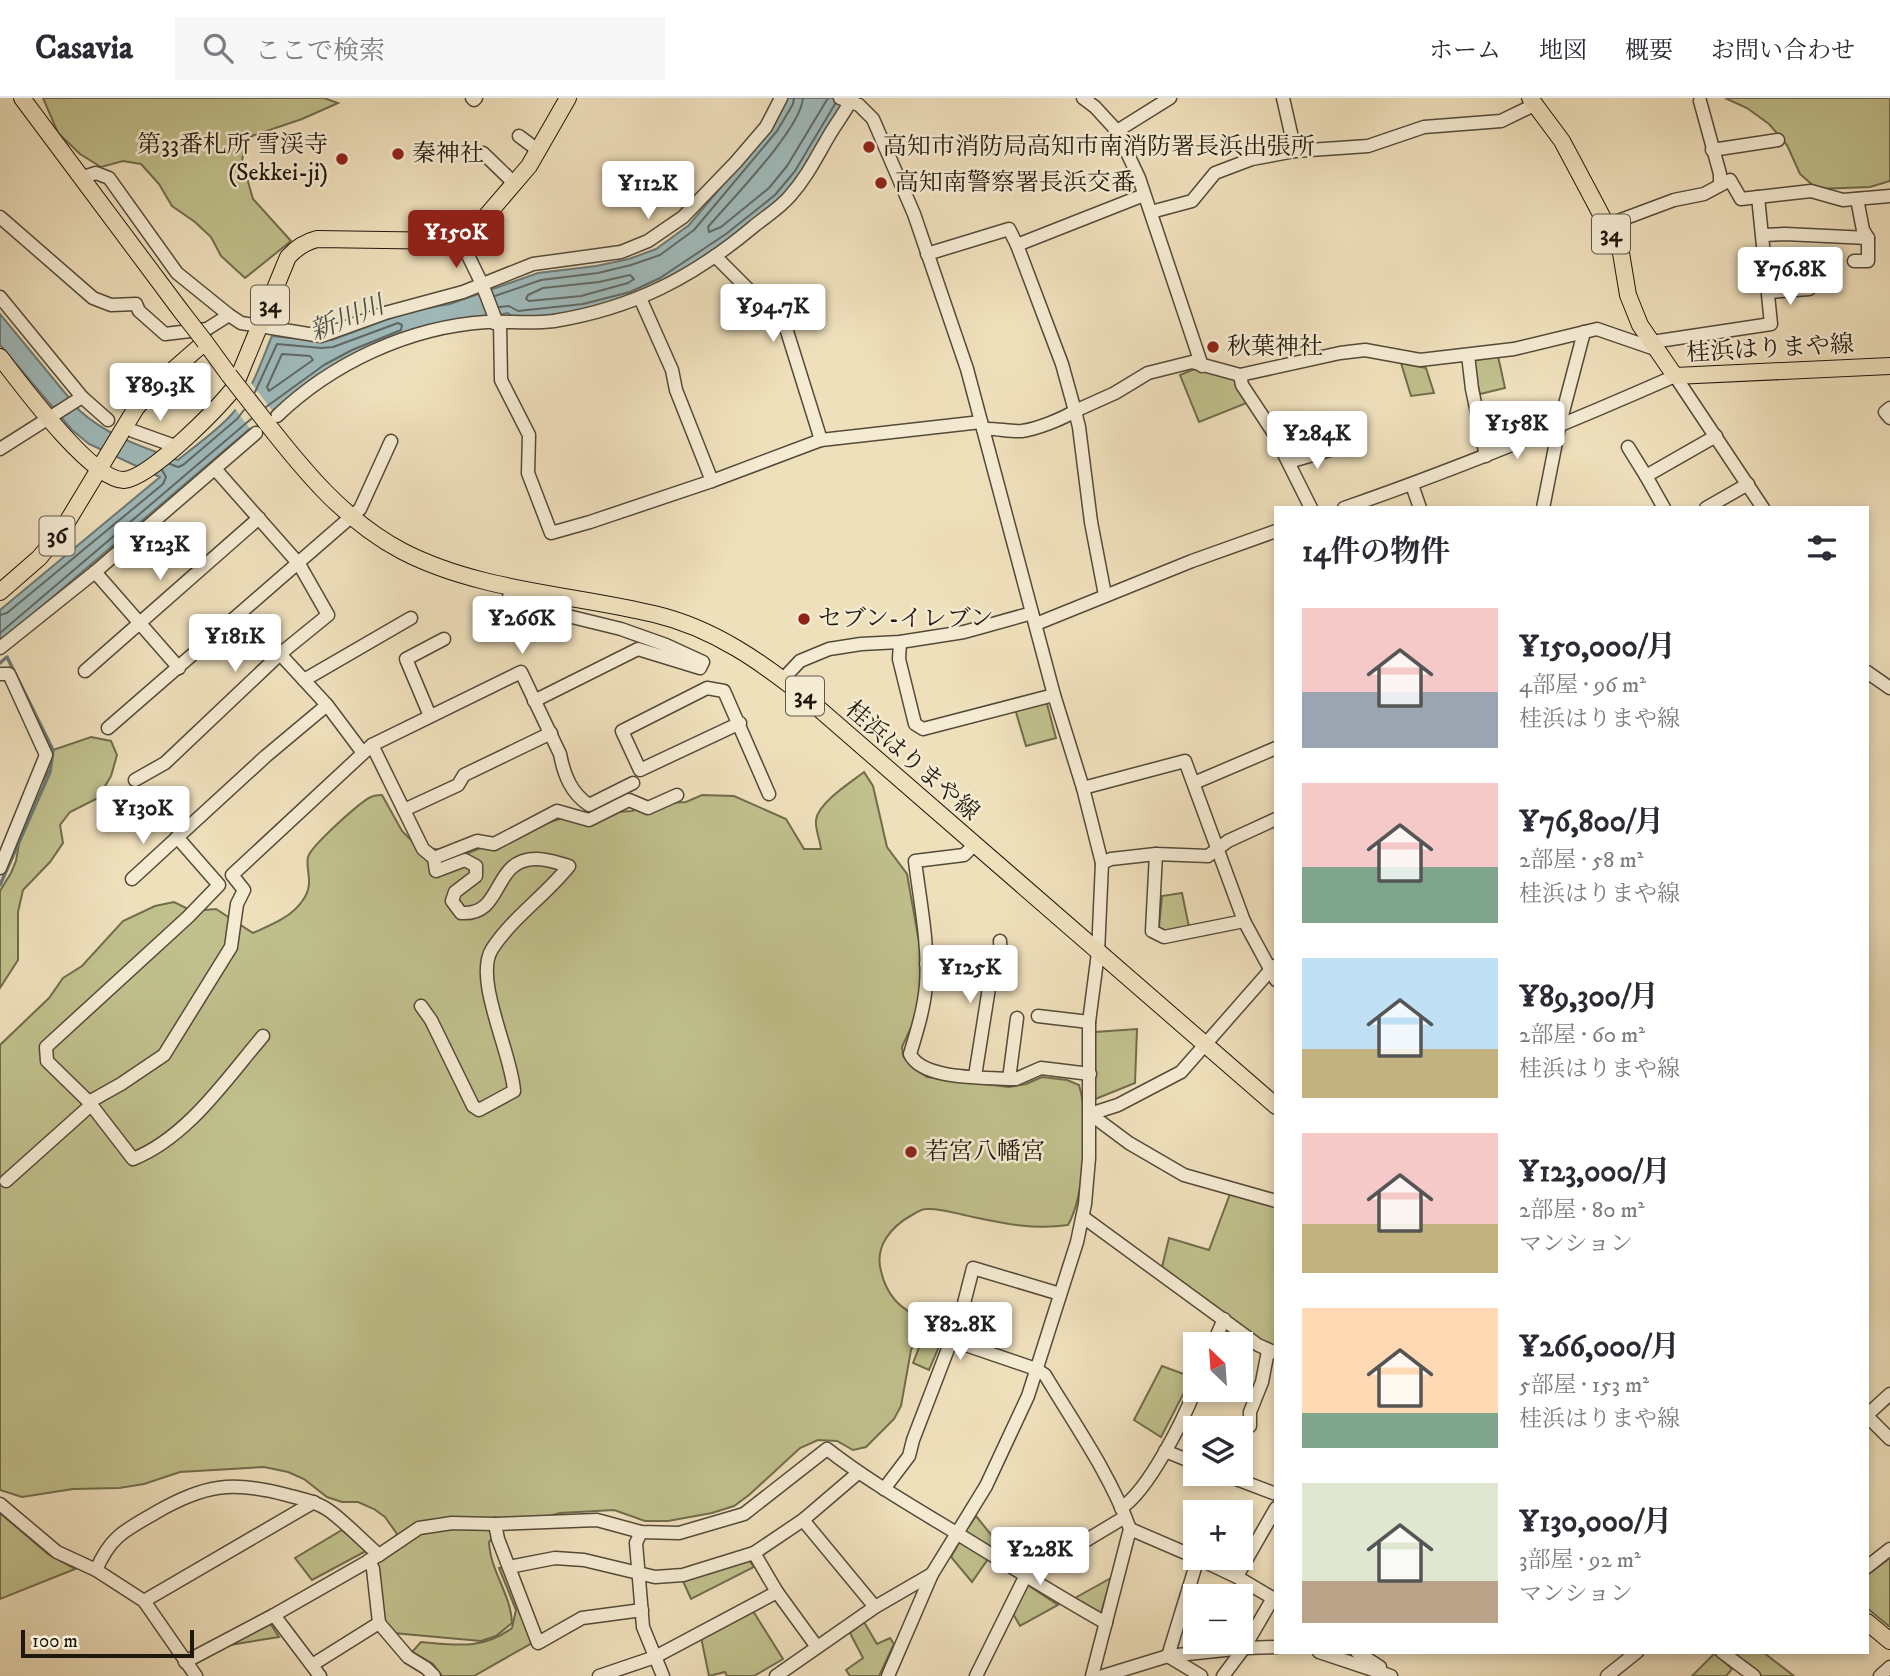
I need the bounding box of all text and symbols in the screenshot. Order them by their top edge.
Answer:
search box [175,17,665,80]
text: Casavia [35,28,133,69]
icon: search [199,29,237,67]
text: ここで検索 [255,35,385,68]
text: ホーム [1429,36,1501,66]
text: 地図 [1539,36,1587,66]
text: 概要 [1625,36,1673,66]
text: お問い合わせ [1711,36,1855,66]
place label: 第33番札所 雪渓寺 (Sekkei-ji) [137,130,328,188]
place label: 高知市消防局高知市南消防署長浜出張所 [883,132,1315,162]
place label: 秦神社 [412,139,484,169]
marker: 高知市消防局高知市南消防署長浜出張所 [861,139,877,155]
marker: 秦神社 [390,146,406,162]
marker: 第33番札所 雪渓寺 (Sekkei-ji) [334,151,350,167]
pin: ¥112K [599,162,697,221]
place label: 高知南警察署長浜交番 [895,168,1135,198]
text: ¥112K [618,169,678,198]
marker: 高知南警察署長浜交番 [873,175,889,191]
pin: ¥150K [407,211,505,270]
road number: 34 [1592,214,1630,253]
text: ¥150K [424,218,488,247]
pin: ¥76.8K [1733,248,1847,307]
text: ¥76.8K [1754,255,1826,284]
pin: ¥94.7K [716,285,830,344]
road number: 34 [251,286,289,325]
water label: 新川川 [305,288,392,349]
text: ¥94.7K [736,292,810,321]
street label: 桂浜はりまや線 [1685,330,1855,368]
place label: 秋葉神社 [1227,332,1323,362]
marker: 秋葉神社 [1205,339,1221,355]
pin: ¥89.3K [103,364,217,423]
text: ¥89.3K [126,371,194,400]
pin: ¥158K [1468,402,1566,461]
text: ¥158K [1486,409,1548,438]
pin: ¥284K [1268,412,1366,471]
text: ¥284K [1283,419,1351,448]
road number: 36 [40,516,74,556]
pin: ¥123K [111,522,209,582]
icon: filters [1803,529,1841,567]
text: ¥123K [130,530,190,559]
text: 14件の物件 [1302,534,1450,571]
pin: ¥266K [473,596,571,656]
text: ¥266K [489,604,555,633]
place label: セブン-イレブン [818,604,994,634]
marker: セブン-イレブン [796,611,812,627]
pin: ¥181K [186,614,284,674]
text: ¥181K [205,622,265,651]
text: ¥150,000/月 [1519,629,1676,666]
icon: home [1358,636,1442,720]
text: 4部屋 · 96 m² [1519,671,1646,700]
road number: 34 [786,676,824,716]
street label: 桂浜はりまや線 [839,695,985,827]
text: 桂浜はりまや線 [1519,705,1680,734]
pin: ¥130K [94,786,192,846]
text: ¥130K [113,794,174,823]
text: ¥76,800/月 [1519,804,1664,841]
icon: home [1358,811,1442,895]
text: 2部屋 · 58 m² [1519,846,1644,875]
text: 桂浜はりまや線 [1519,880,1680,909]
pin: ¥125K [921,946,1019,1005]
text: ¥125K [939,953,1001,982]
text: ¥89,300/月 [1519,979,1659,1016]
icon: home [1358,986,1442,1070]
text: 2部屋 · 60 m² [1519,1021,1645,1050]
text: 桂浜はりまや線 [1519,1055,1680,1084]
place label: 若宮八幡宮 [925,1137,1045,1167]
marker: 若宮八幡宮 [903,1144,919,1160]
text: ¥123,000/月 [1519,1154,1671,1191]
icon: home [1358,1161,1442,1245]
text: 2部屋 · 80 m² [1519,1196,1645,1225]
text: マンション [1519,1230,1633,1259]
pin: ¥82.8K [903,1302,1017,1362]
text: ¥82.8K [924,1310,996,1339]
text: ¥266,000/月 [1519,1329,1680,1366]
north arrow [1183,1332,1253,1402]
map controls [1183,1332,1253,1654]
icon: home [1358,1336,1442,1420]
text: 5部屋 · 153 m² [1519,1371,1649,1400]
text: 桂浜はりまや線 [1519,1405,1680,1434]
button: layers [1183,1416,1253,1486]
button: + [1183,1500,1253,1570]
text: ¥130,000/月 [1519,1504,1672,1541]
icon: home [1358,1511,1442,1595]
pin: ¥228K [991,1528,1089,1587]
text: ¥228K [1007,1535,1073,1564]
text: 3部屋 · 92 m² [1519,1546,1641,1575]
text: マンション [1519,1580,1633,1609]
button: − [1183,1584,1253,1654]
scale bar [21,1627,194,1659]
text: 100 m [32,1630,78,1653]

